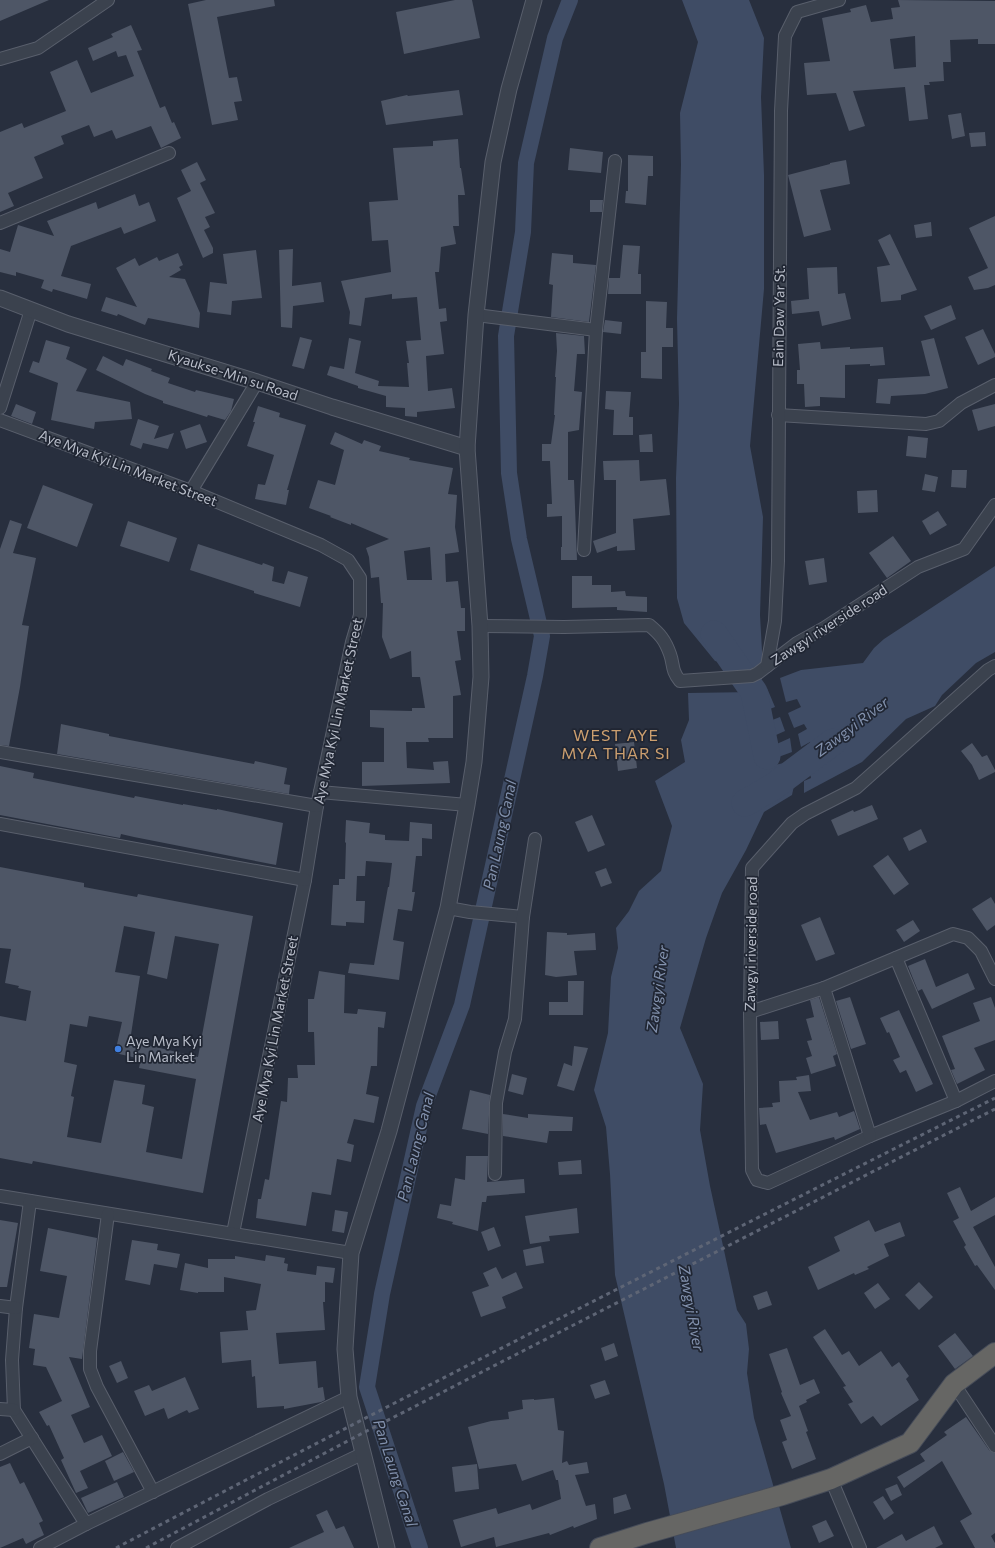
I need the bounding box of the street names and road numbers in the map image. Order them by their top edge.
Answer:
street label: Eain Daw Yar St. [769,265,788,367]
street label: Kyaukse-Min su Road [166,345,300,404]
street label: Aye Mya Kyi Lin Market Street [37,426,220,510]
street label: Zawgyi riverside road [767,581,890,668]
street label: Aye Mya Kyi Lin Market Street [309,616,366,805]
street label: Zawgyi riverside road [741,876,760,1012]
street label: Aye Mya Kyi Lin Market Street [248,934,301,1124]

